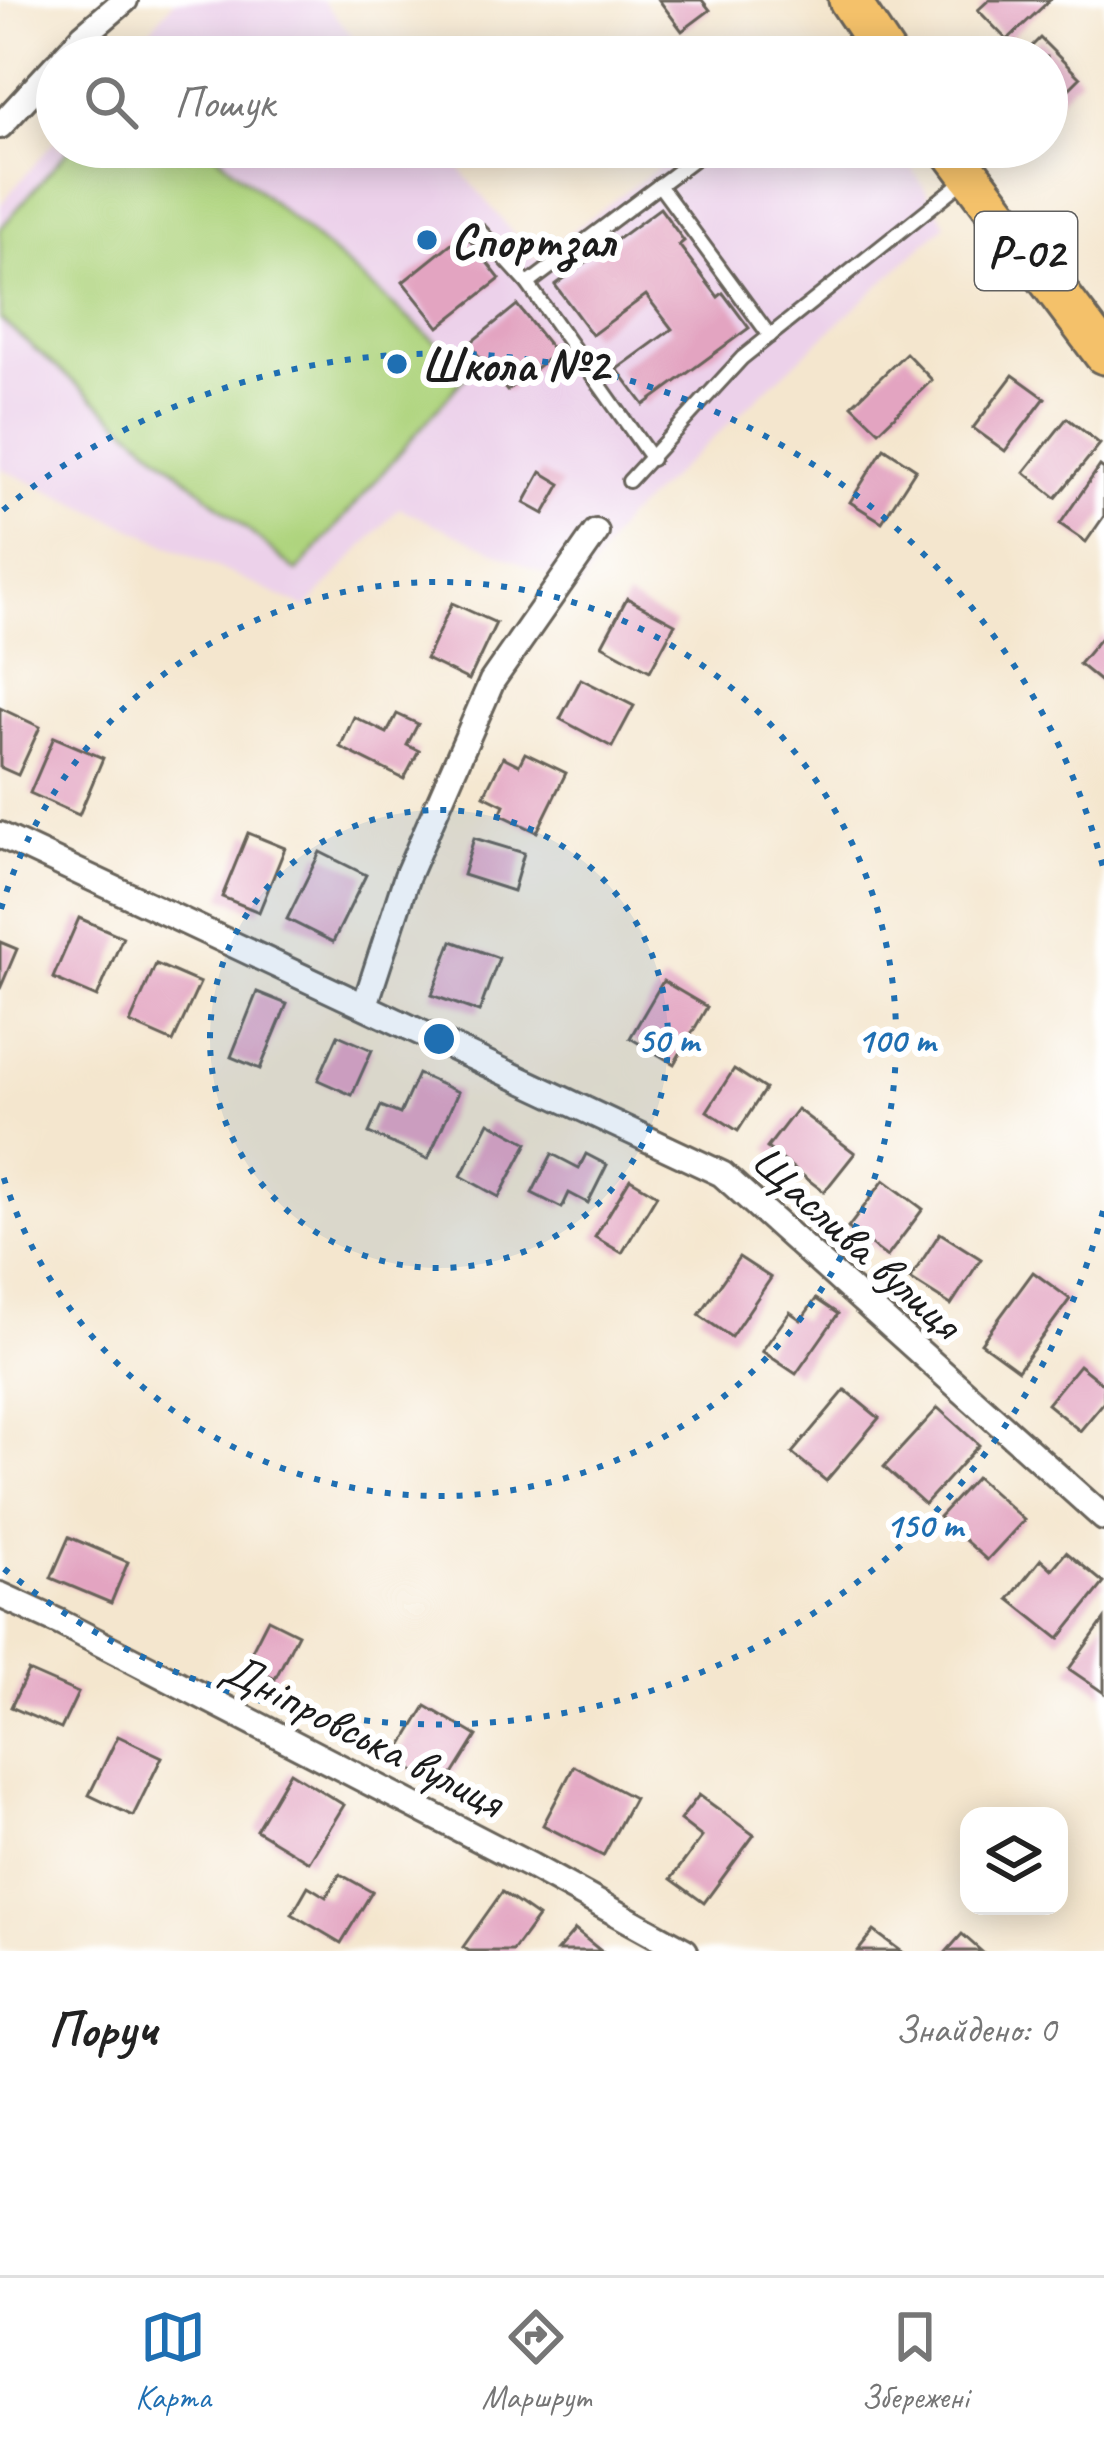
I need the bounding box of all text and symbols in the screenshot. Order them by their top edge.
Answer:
search box [36,36,1068,168]
icon: search [78,69,144,135]
text: Пошук [174,74,274,131]
place label: Спортзал [451,211,617,273]
road number: Р-02 [975,212,1077,290]
marker: Спортзал [414,227,440,253]
place label: Школа №2 [421,335,613,395]
marker: Школа №2 [384,351,410,377]
text: 50 m [637,1017,702,1063]
text: 100 m [857,1017,938,1063]
centre of rings [418,1018,460,1060]
street label: Щаслива вулиця [740,1132,977,1354]
text: 150 m [885,1502,966,1548]
street label: Дніпровська вулиця [212,1637,516,1832]
map controls [960,1807,1068,1915]
button: layers [960,1807,1068,1915]
text: Поруч [48,1997,157,2061]
text: Знайдено: 0 [895,2005,1056,2054]
tab: Карта [135,2304,211,2418]
tab: Маршрут [482,2304,590,2418]
tab: Збережені [861,2304,969,2418]

